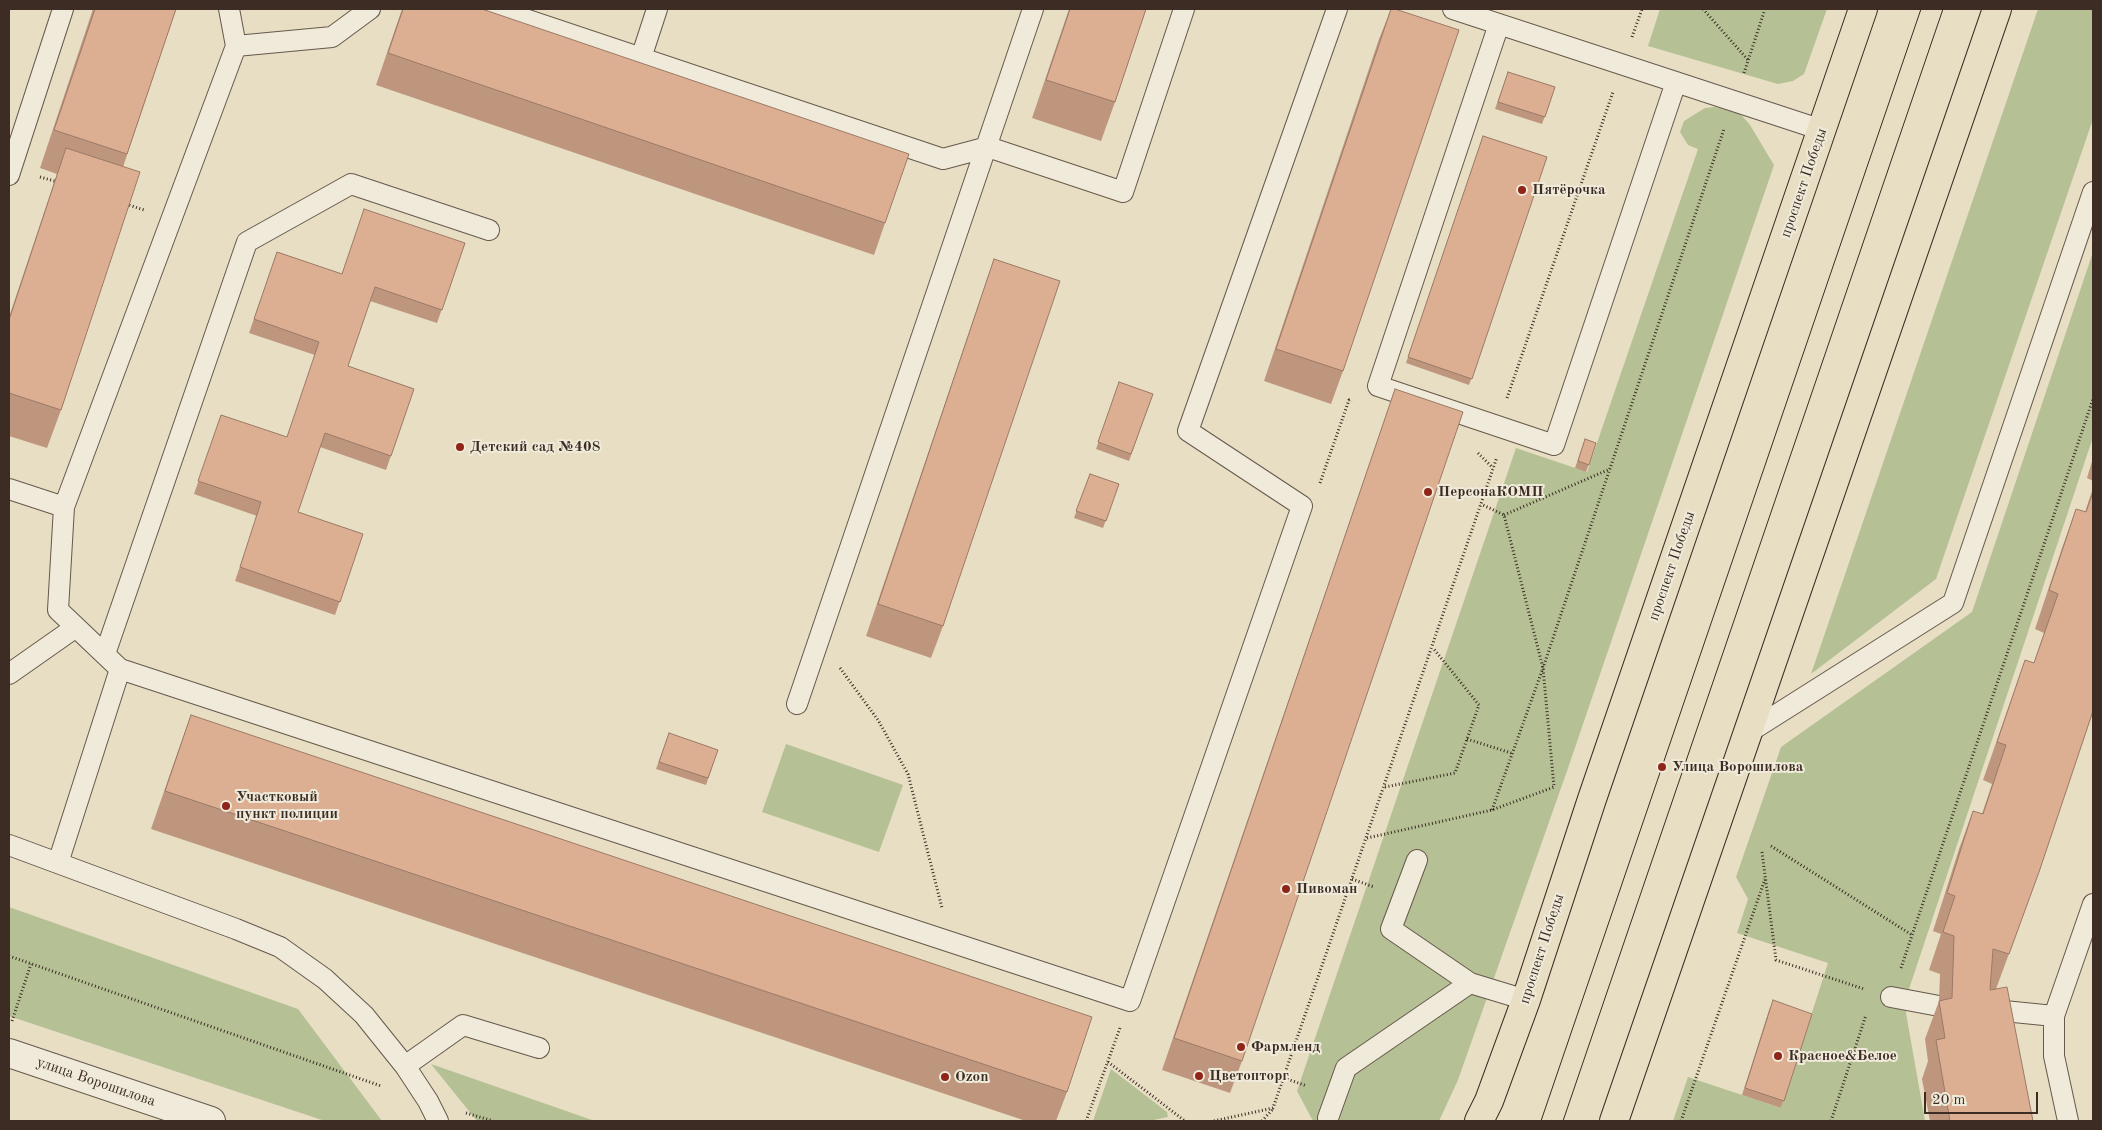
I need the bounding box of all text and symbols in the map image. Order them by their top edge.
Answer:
street label: проспект Победы [1777,126,1831,240]
place label: Пятёрочка [1532,181,1606,199]
marker: Пятёрочка [1516,184,1528,196]
place label: Детский сад №408 [470,438,600,456]
marker: Детский сад №408 [454,441,466,453]
place label: ПерсонаКОМП [1438,483,1543,501]
marker: ПерсонаКОМП [1422,486,1434,498]
street label: проспект Победы [1645,509,1699,623]
place label: Улица Ворошилова [1672,758,1803,776]
marker: Улица Ворошилова [1656,761,1668,773]
place label: Участковый пункт полиции [236,788,338,823]
marker: Участковый пункт полиции [220,800,232,812]
place label: Пивоман [1296,880,1358,898]
marker: Пивоман [1280,883,1292,895]
street label: проспект Победы [1516,892,1568,1006]
place label: Фармленд [1251,1038,1320,1056]
marker: Фармленд [1235,1041,1247,1053]
place label: Красное&Белое [1788,1047,1897,1065]
marker: Красное&Белое [1772,1050,1784,1062]
street label: улица Ворошилова [34,1053,158,1111]
place label: Цветопторг [1209,1067,1289,1085]
place label: Ozon [955,1068,988,1086]
marker: Цветопторг [1193,1070,1205,1082]
marker: Ozon [939,1071,951,1083]
scale bar [1927,1082,2041,1114]
text: 20 m [1932,1093,1966,1108]

